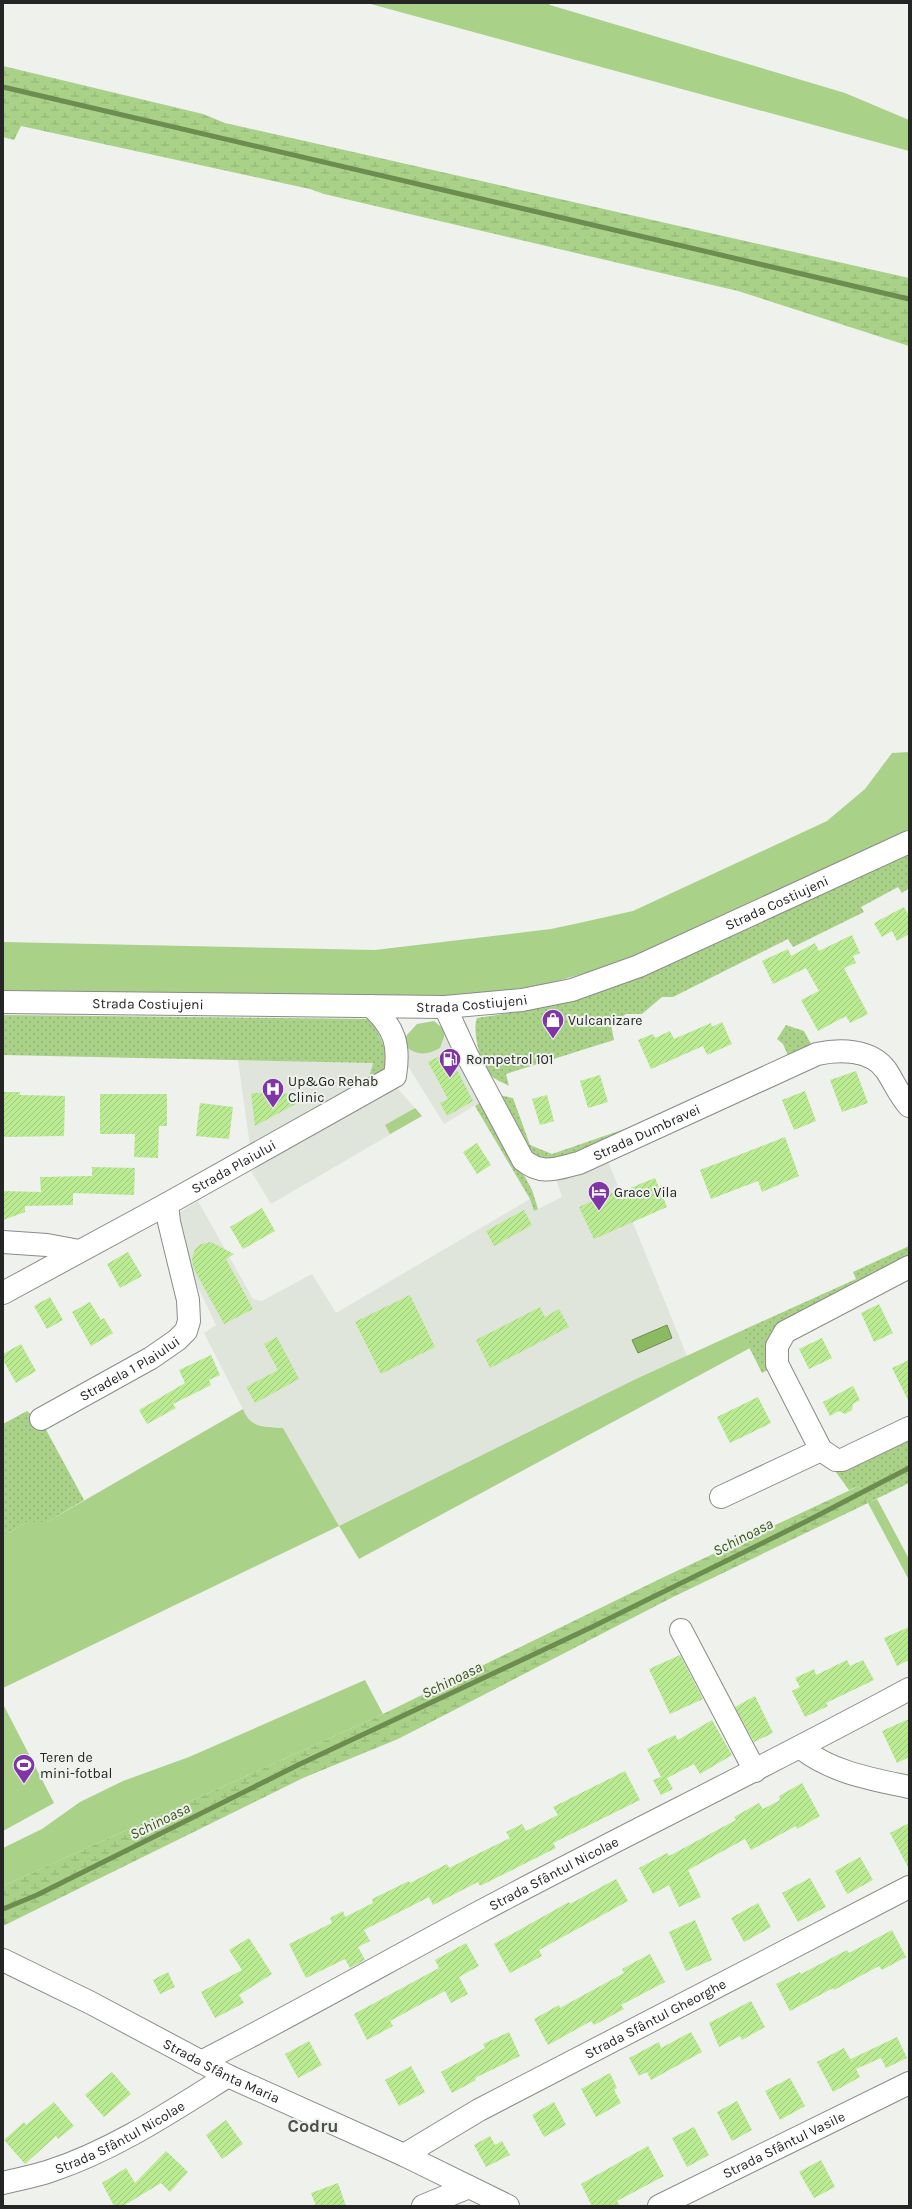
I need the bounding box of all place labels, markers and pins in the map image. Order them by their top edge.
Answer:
shop icon: Vulcanizare [540,1007,566,1040]
place label: Vulcanizare [568,1012,642,1029]
fuel station icon: Rompetrol 101 [437,1046,463,1079]
place label: Rompetrol 101 [466,1051,553,1068]
place label: Up&Go Rehab Clinic [288,1073,378,1106]
hospital icon: Up&Go Rehab Clinic [260,1076,286,1109]
hotel icon: Grace Vila [586,1179,612,1212]
place label: Grace Vila [614,1184,677,1201]
place label: Teren de mini-fotbal [40,1749,112,1782]
sports icon: Teren de mini-fotbal [11,1752,37,1785]

